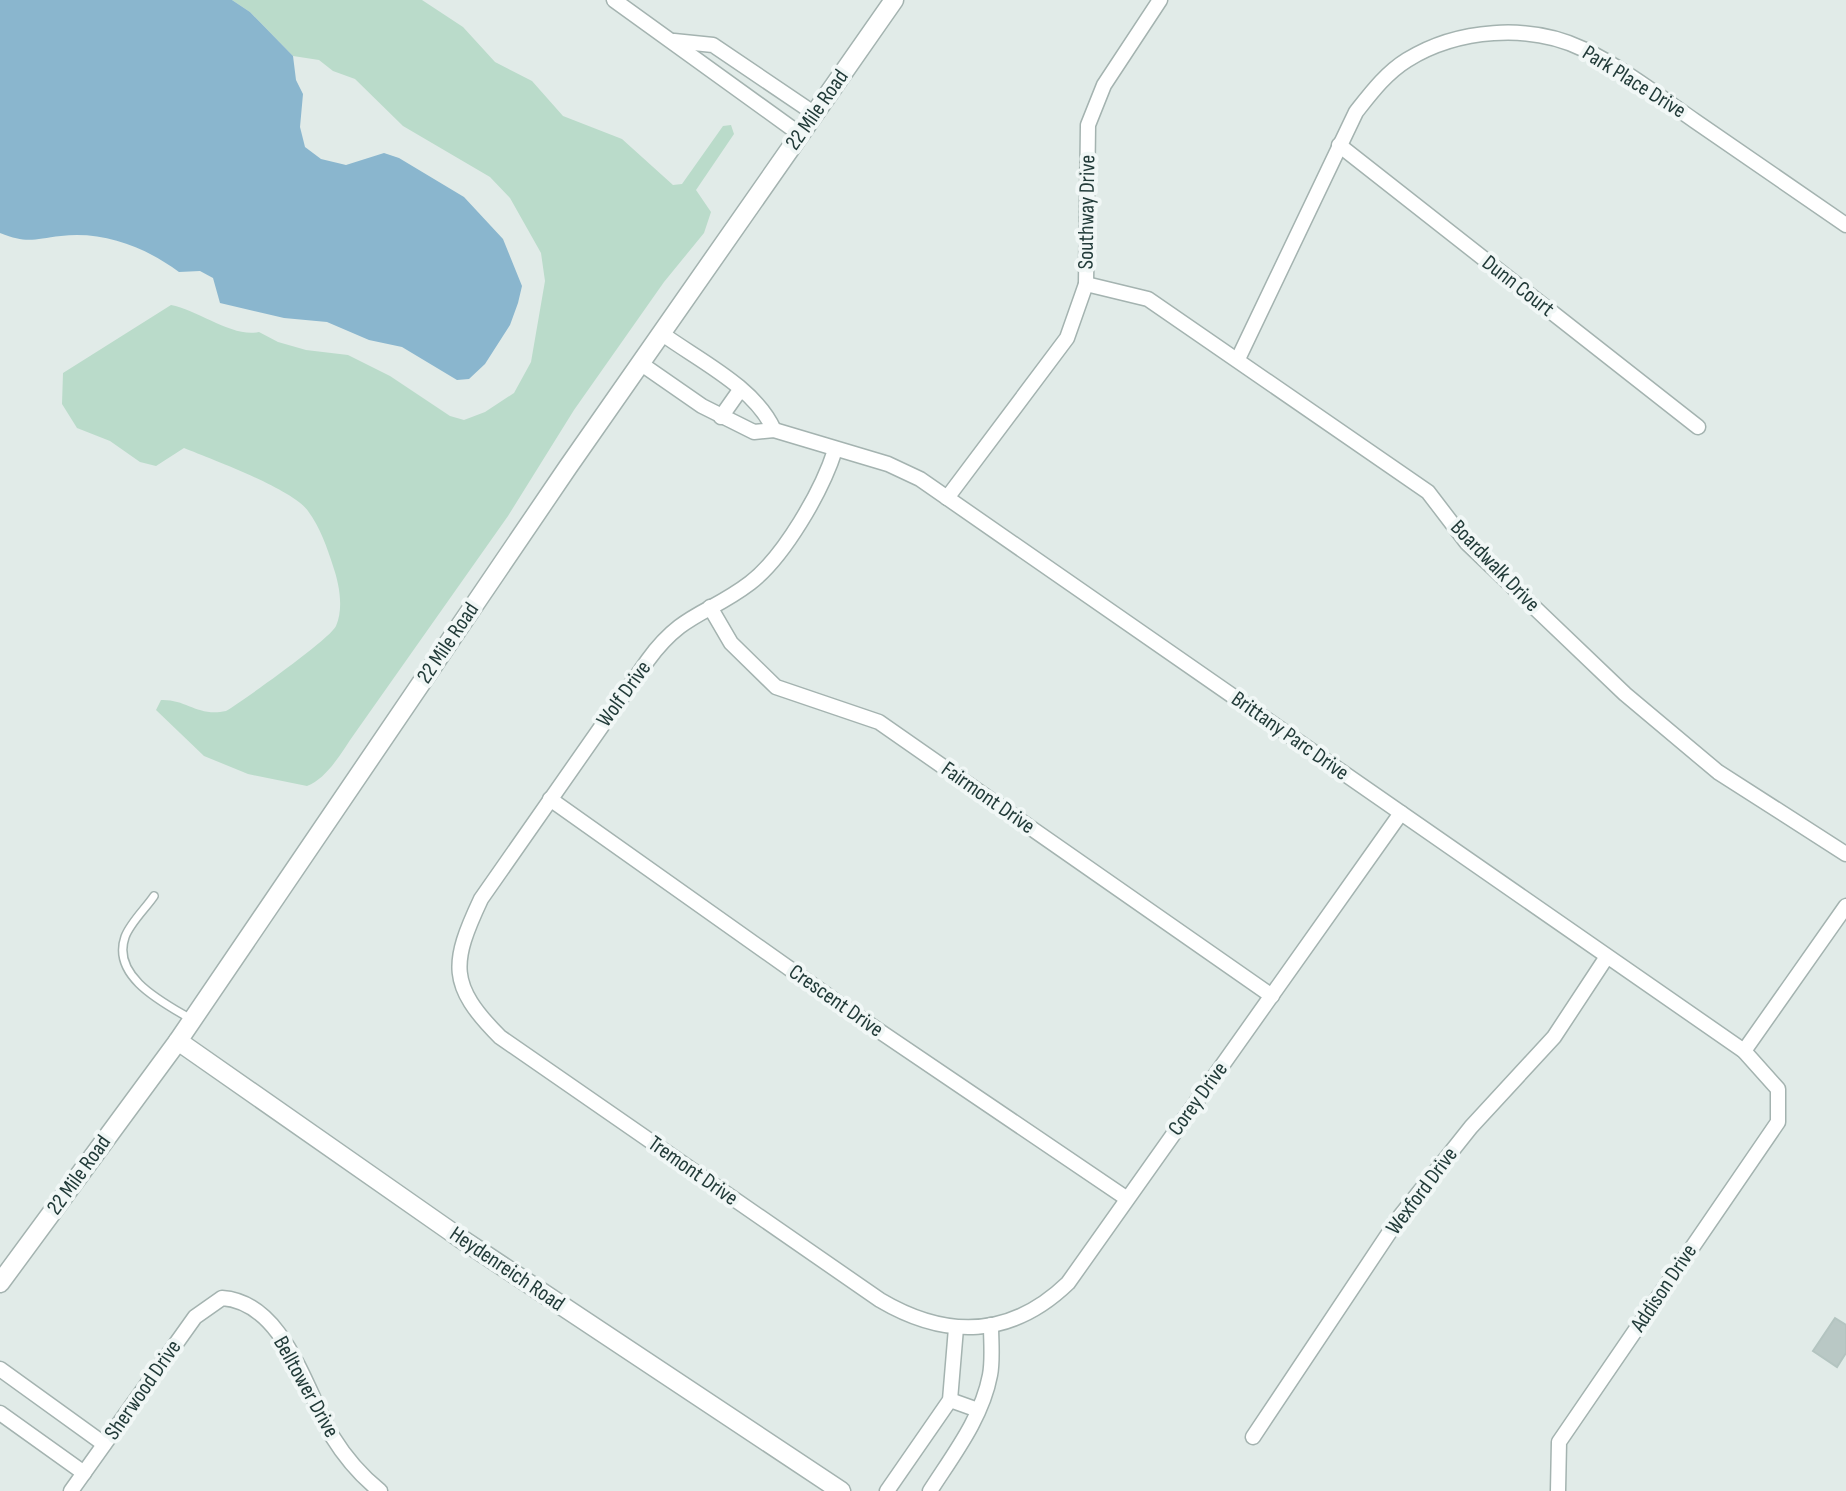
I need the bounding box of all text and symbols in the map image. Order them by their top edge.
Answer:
street label: Park Place Drive [1577,40,1691,124]
street label: 22 Mile Road [780,65,854,155]
street label: Southway Drive [1073,154,1101,270]
street label: Dunn Court [1476,249,1560,323]
street label: Boardwalk Drive [1444,514,1546,618]
street label: 22 Mile Road [411,597,485,689]
street label: Wolf Drive [591,656,657,732]
street label: Brittany Parc Drive [1226,686,1354,786]
street label: Fairmont Drive [936,756,1040,840]
street label: Crescent Drive [784,959,888,1043]
street label: Corey Drive [1162,1057,1234,1141]
street label: 22 Mile Road [41,1130,117,1220]
street label: Tremont Drive [643,1130,743,1212]
street label: Wexford Drive [1380,1142,1464,1240]
street label: Heydenreich Road [444,1221,570,1317]
street label: Addison Drive [1624,1239,1703,1338]
street label: Belltower Drive [267,1332,345,1442]
street label: Sherwood Drive [99,1335,187,1445]

